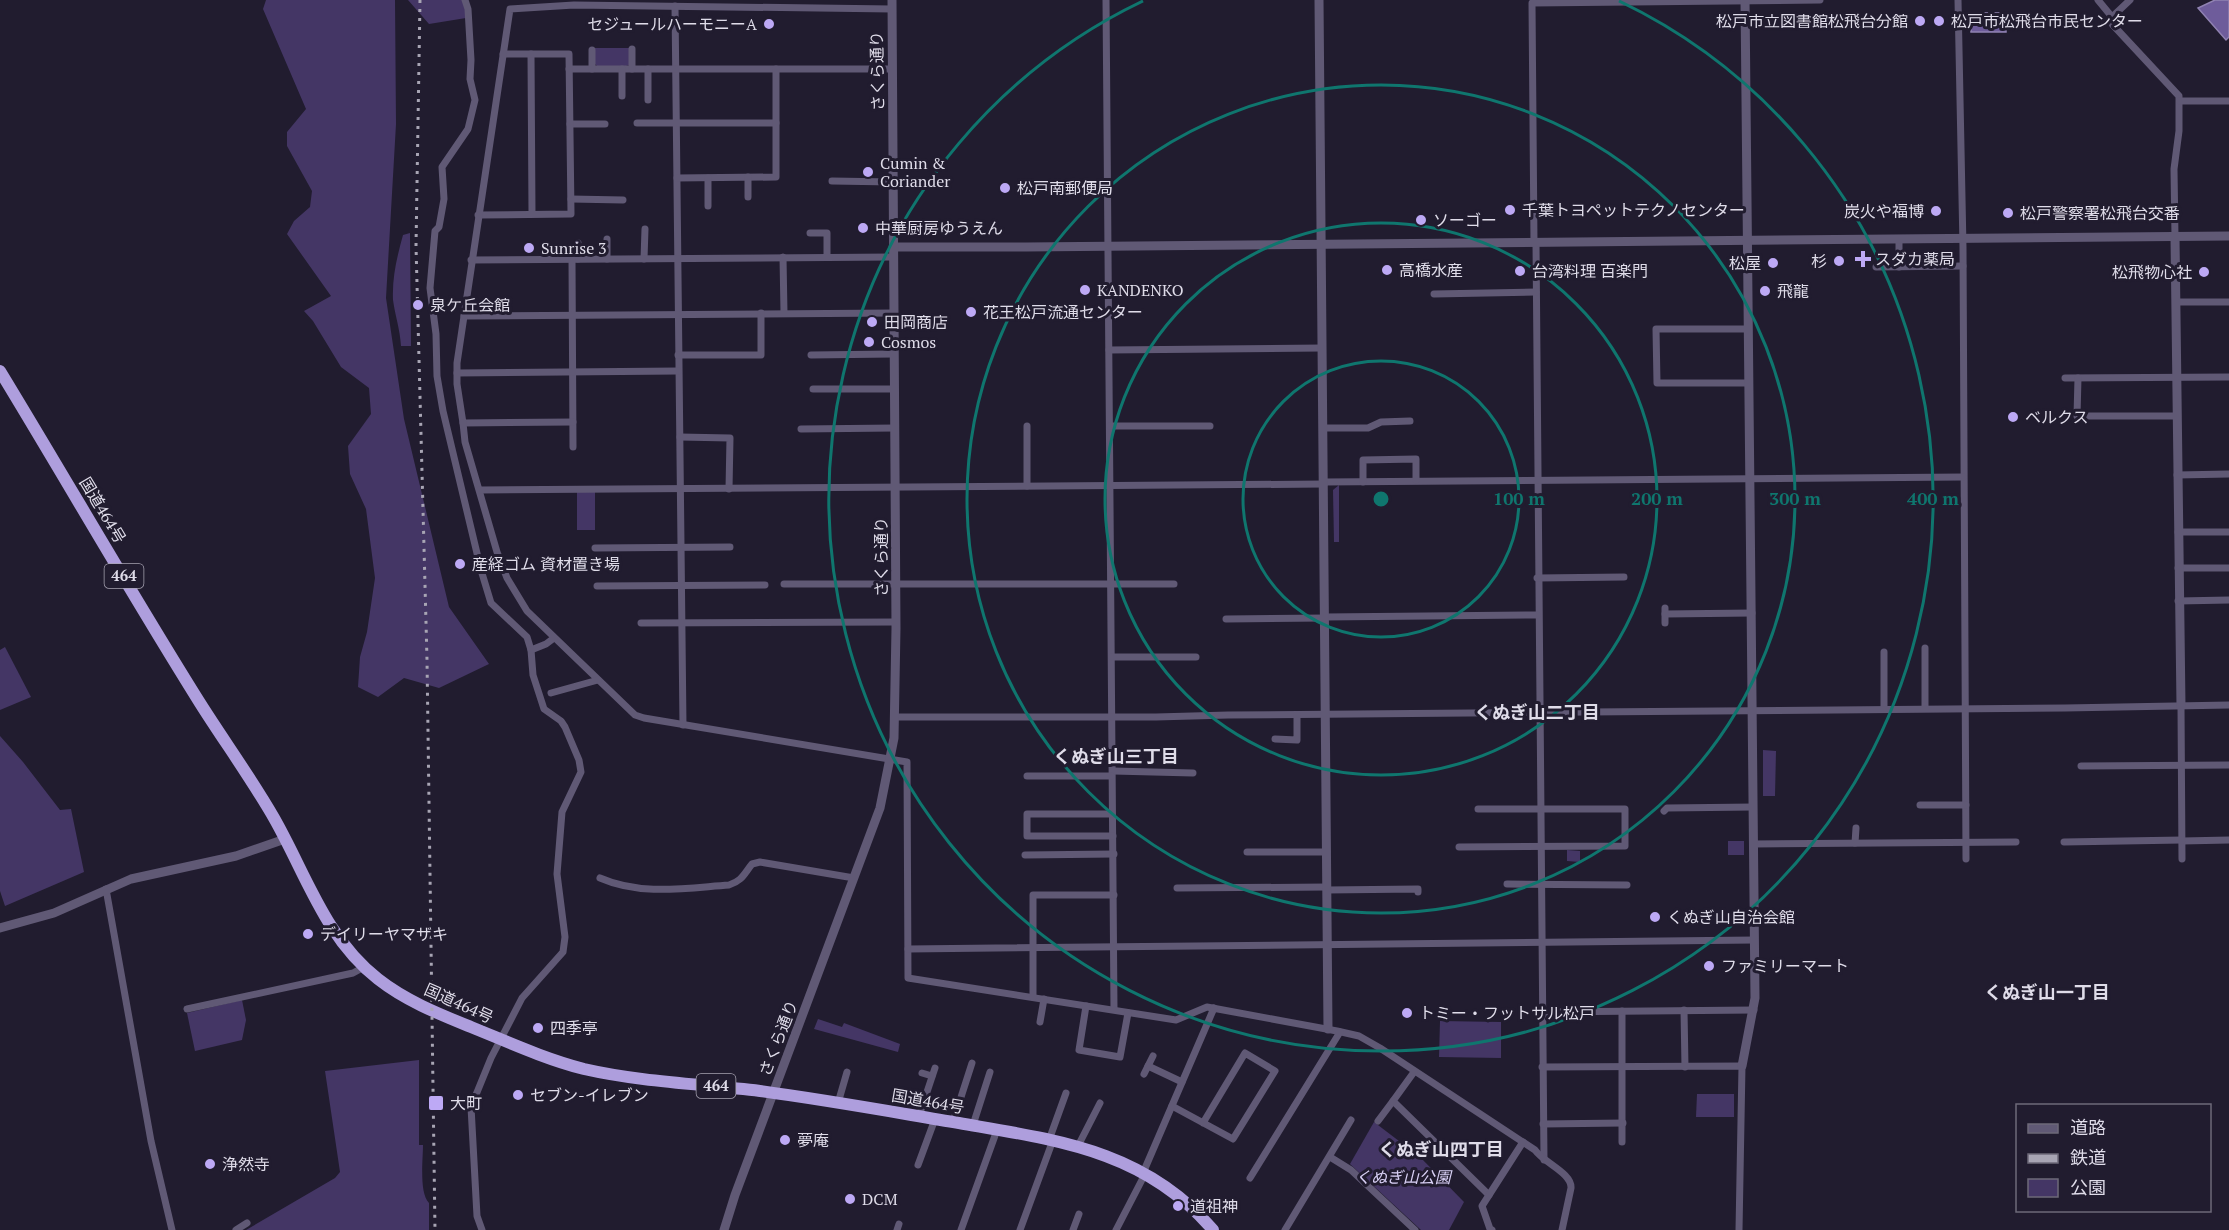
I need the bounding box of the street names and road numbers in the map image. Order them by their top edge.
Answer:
street label: さくら通り [865,31,889,111]
street label: 国道464号 [75,473,131,547]
street label: さくら通り [870,517,892,597]
road number: 464 [104,564,144,588]
street label: 国道464号 [421,978,497,1028]
street label: さくら通り [753,997,803,1079]
road number: 464 [696,1074,736,1098]
street label: 国道464号 [890,1084,966,1118]

